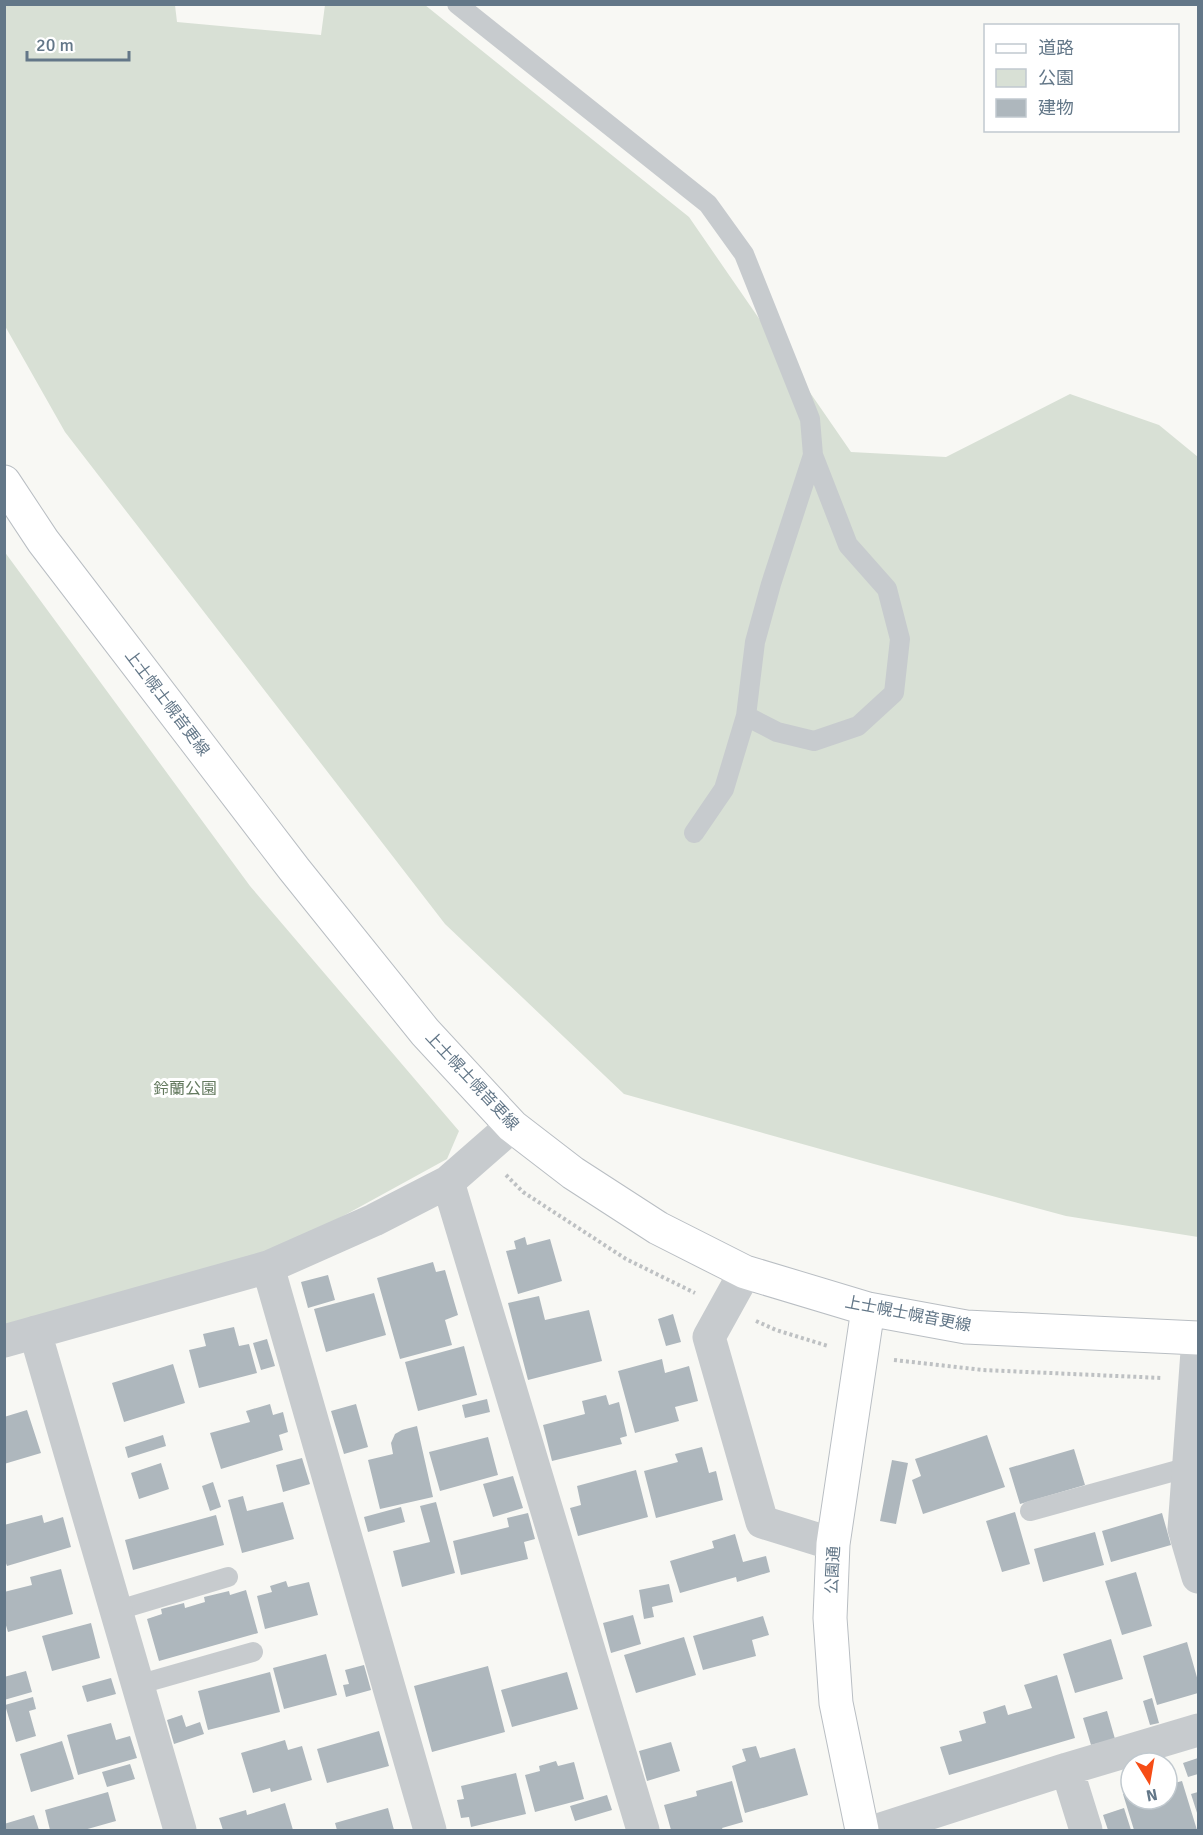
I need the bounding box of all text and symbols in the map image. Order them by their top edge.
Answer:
scale bar [27,24,129,62]
legend [984,24,1179,132]
text: 20 m [36,34,74,56]
text: 道路 [1038,37,1074,59]
text: 公園 [1038,67,1074,89]
text: 建物 [1038,97,1074,119]
street label: 上士幌士幌音更線 [120,646,214,760]
street label: 上士幌士幌音更線 [421,1027,523,1135]
park label: 鈴蘭公園 [153,1079,217,1099]
street label: 上士幌士幌音更線 [843,1292,973,1336]
street label: 公園通 [822,1546,844,1594]
north arrow [1119,1751,1179,1811]
text: N [1144,1784,1159,1806]

